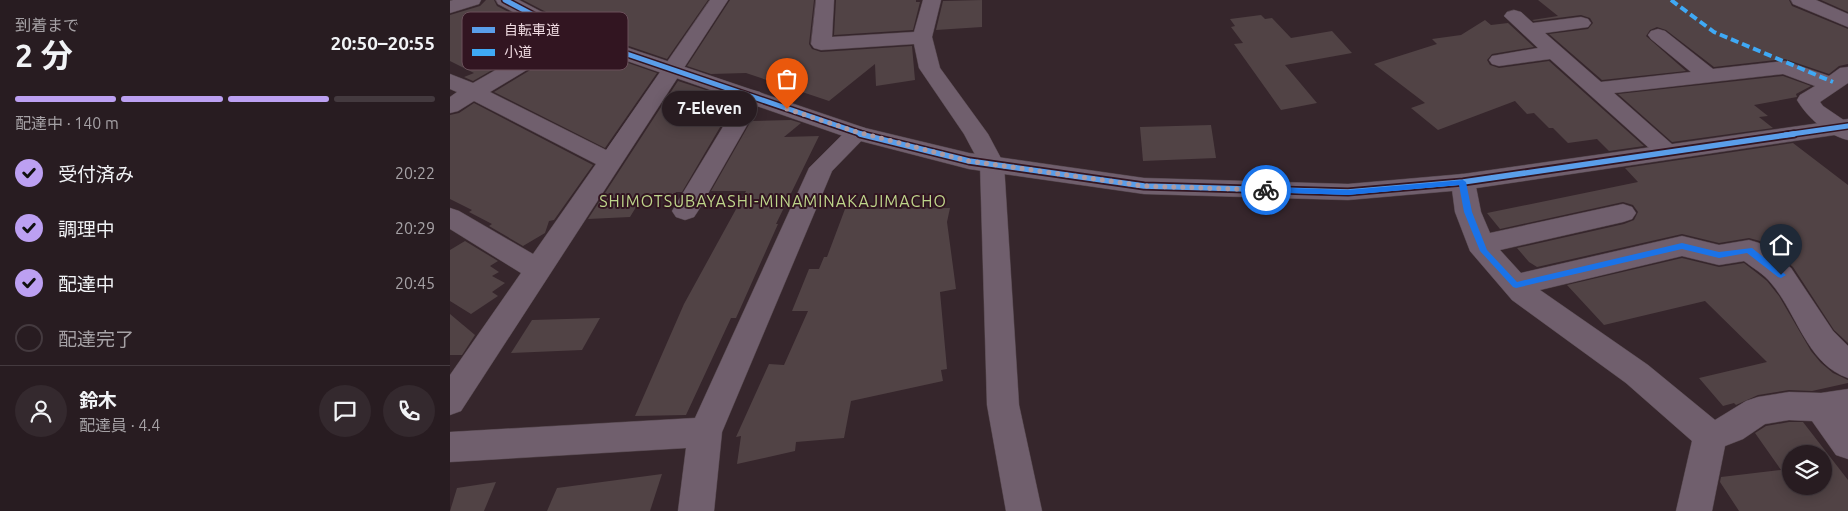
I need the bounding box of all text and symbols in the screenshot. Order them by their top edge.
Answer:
legend [462,12,628,70]
text: 到着まで [15,16,79,34]
text: 自転車道 [504,22,560,38]
text: 20:50–20:55 [330,32,435,54]
text: 2 分 [15,37,73,73]
text: 小道 [504,44,532,60]
pin [766,58,808,109]
icon: bag [773,65,801,93]
callout: 7-Eleven [662,92,757,126]
text: 7-Eleven [677,99,742,117]
text: 配達中 · 140 m [15,114,119,132]
icon: check [15,159,43,187]
text: 受付済み [58,163,134,185]
text: 20:22 [395,164,435,182]
courier [1241,165,1291,215]
icon: bike [1252,176,1280,204]
district label: SHIMOTSUBAYASHI-MINAMINAKAJIMACHO [599,192,947,210]
icon: check [15,214,43,242]
text: 調理中 [58,218,115,240]
text: 20:29 [395,219,435,237]
pin [1760,224,1802,275]
icon: home [1767,231,1795,259]
icon: check [15,269,43,297]
text: 配達中 [58,273,115,295]
text: 20:45 [395,274,435,292]
text: 配達完了 [58,328,134,350]
button: person [15,385,67,437]
button: chat [319,385,371,437]
button: phone [383,385,435,437]
text: 鈴木 [79,389,117,411]
text: 配達員 · 4.4 [79,416,160,434]
map controls [1782,445,1832,495]
button: layers [1782,445,1832,495]

